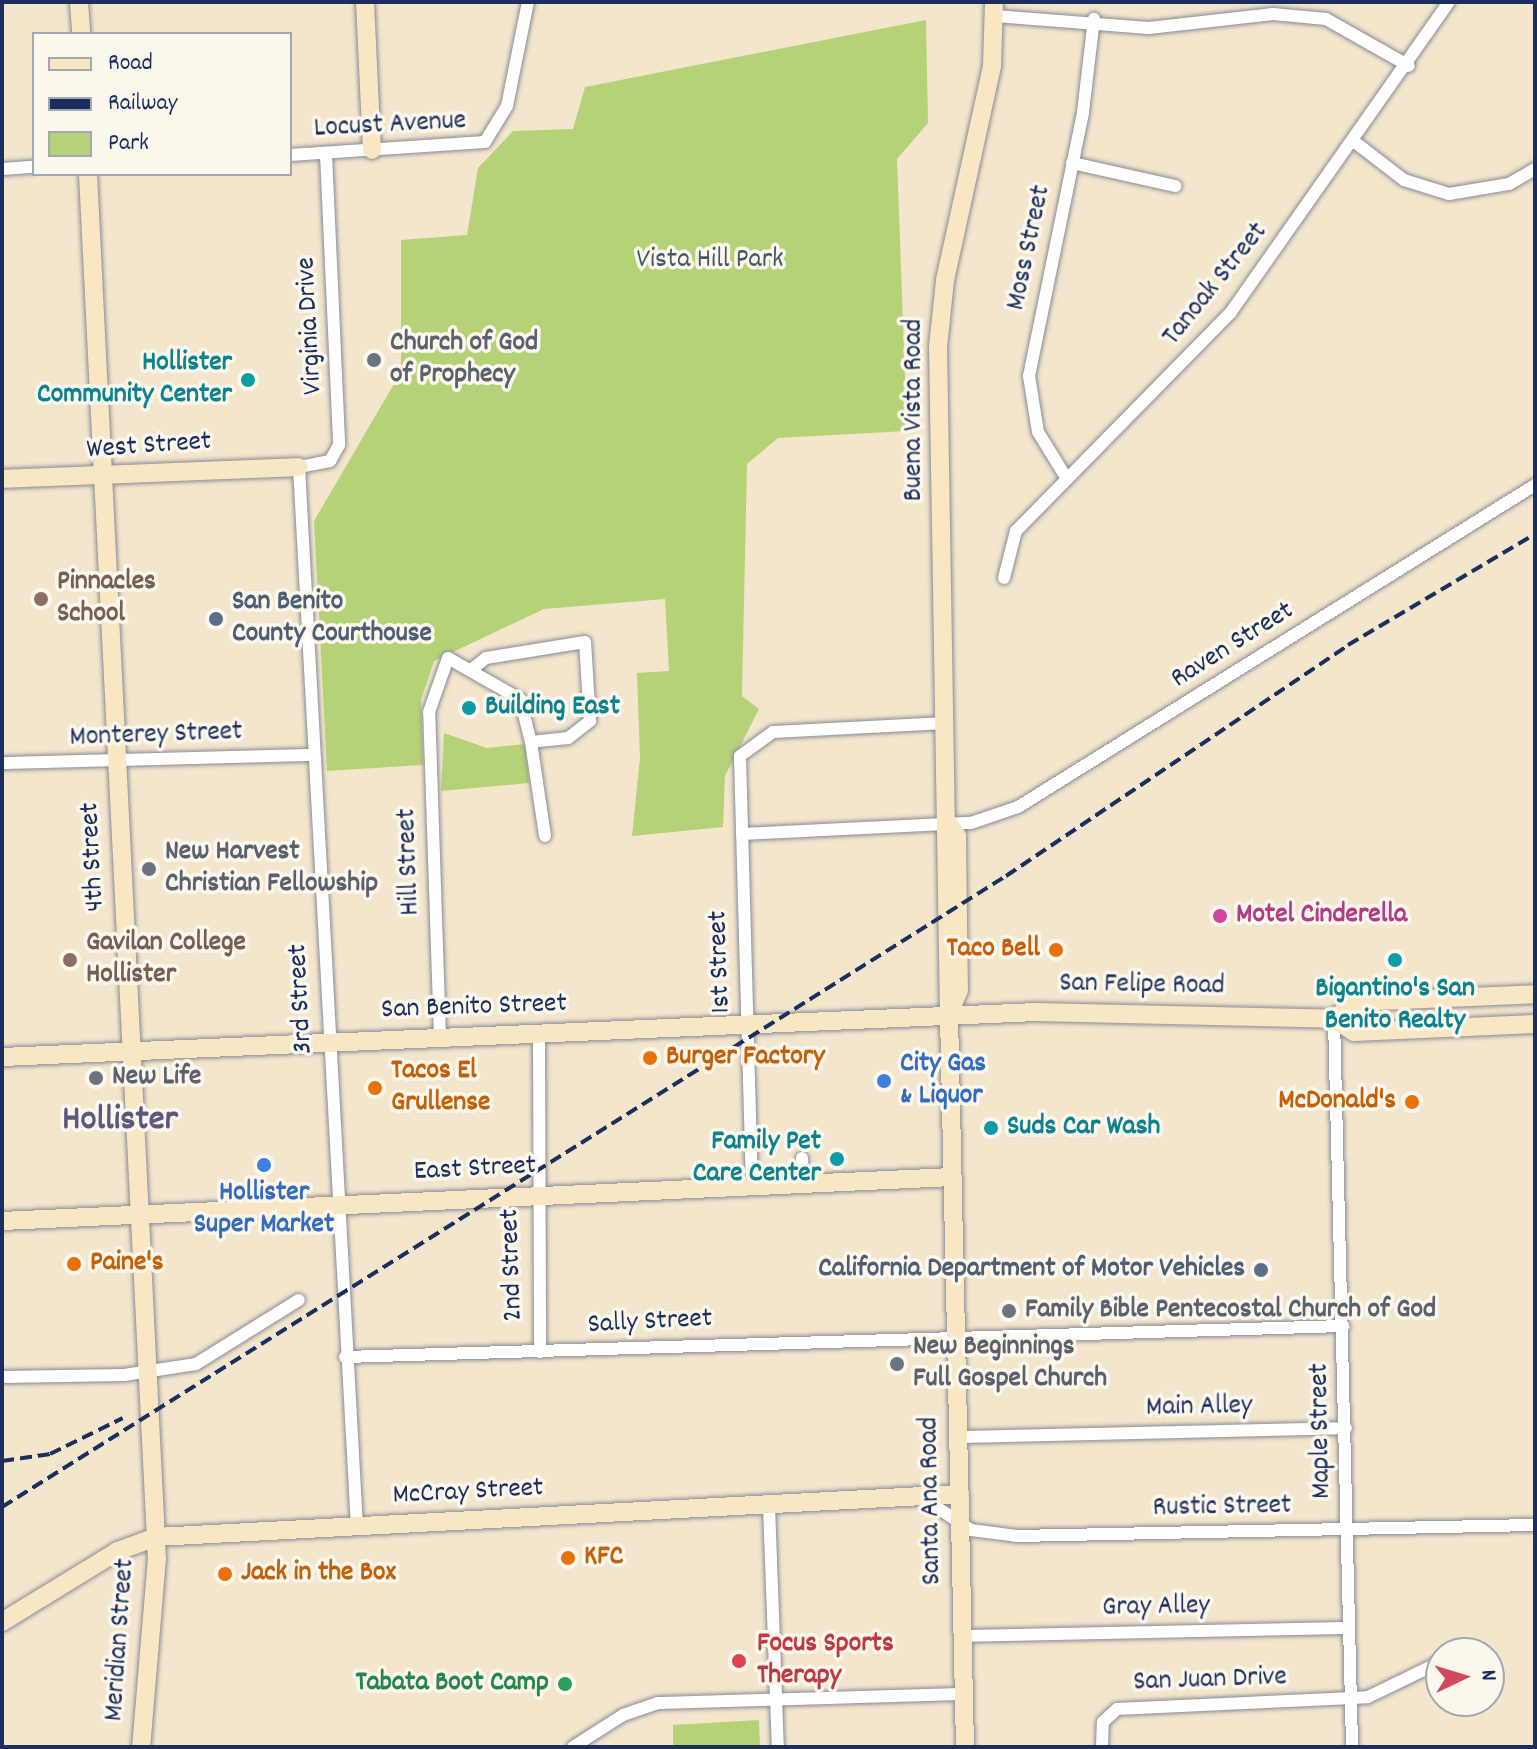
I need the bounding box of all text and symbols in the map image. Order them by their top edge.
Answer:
legend [32,32,292,176]
text: Road [108,47,153,81]
text: Railway [108,87,177,121]
street label: Locust Avenue [313,105,467,147]
text: Park [108,127,149,161]
street label: Moss Street [1000,182,1060,314]
street label: Tanoak Street [1156,217,1276,353]
park label: Vista Hill Park [636,244,784,278]
street label: Virginia Drive [291,256,331,396]
street label: Buena Vista Road [898,319,932,501]
place label: Church of God of Prophecy [390,327,538,393]
place label: Hollister Community Center [37,347,232,413]
marker: Church of God of Prophecy [365,351,383,369]
marker: Hollister Community Center [239,371,257,389]
street label: West Street [85,426,213,468]
place label: Pinnacles School [57,566,156,632]
place label: San Benito County Courthouse [232,586,432,652]
marker: Pinnacles School [32,590,50,608]
street label: Raven Street [1166,595,1300,697]
marker: San Benito County Courthouse [207,610,225,628]
place label: Building East [485,691,620,725]
marker: Building East [460,699,478,717]
street label: Monterey Street [69,716,243,756]
street label: 4th Street [74,802,114,912]
street label: Hill Street [391,808,429,916]
place label: New Harvest Christian Fellowship [165,836,378,902]
marker: New Harvest Christian Fellowship [140,860,158,878]
place label: Motel Cinderella [1236,899,1407,933]
marker: Motel Cinderella [1211,907,1229,925]
street label: 1st Street [702,910,740,1014]
place label: Gavilan College Hollister [86,927,246,993]
place label: Taco Bell [947,933,1040,967]
marker: Taco Bell [1047,941,1065,959]
street label: 3rd Street [282,943,322,1055]
marker: Gavilan College Hollister [61,951,79,969]
marker: Bigantino's San Benito Realty [1386,951,1404,969]
street label: San Felipe Road [1059,968,1225,1004]
place label: Bigantino's San Benito Realty [1315,973,1475,1039]
street label: San Benito Street [381,988,567,1028]
place label: Burger Factory [666,1041,825,1075]
place label: City Gas & Liquor [900,1048,986,1114]
marker: Burger Factory [641,1049,659,1067]
place label: Tacos El Grullense [391,1055,490,1121]
place label: New Life [112,1061,201,1095]
marker: New Life [87,1069,105,1087]
marker: City Gas & Liquor [875,1072,893,1090]
marker: Tacos El Grullense [366,1079,384,1097]
place label: McDonald's [1278,1085,1396,1119]
marker: McDonald's [1403,1093,1421,1111]
district label: Hollister [62,1100,178,1144]
place label: Suds Car Wash [1007,1111,1160,1145]
marker: Suds Car Wash [982,1119,1000,1137]
place label: Family Pet Care Center [693,1126,821,1192]
street label: East Street [413,1150,537,1190]
marker: Family Pet Care Center [828,1150,846,1168]
marker: Hollister Super Market [255,1156,273,1174]
place label: Hollister Super Market [194,1177,334,1243]
street label: 2nd Street [494,1208,532,1322]
place label: Paine's [90,1247,164,1281]
place label: California Department of Motor Vehicles [818,1253,1245,1287]
marker: Paine's [65,1255,83,1273]
marker: California Department of Motor Vehicles [1252,1261,1270,1279]
place label: Family Bible Pentecostal Church of God [1025,1294,1436,1328]
marker: Family Bible Pentecostal Church of God [1000,1302,1018,1320]
street label: Sally Street [587,1303,713,1343]
place label: New Beginnings Full Gospel Church [913,1331,1107,1397]
marker: New Beginnings Full Gospel Church [888,1355,906,1373]
street label: Maple Street [1304,1363,1340,1499]
street label: Main Alley [1146,1390,1252,1426]
street label: Santa Ana Road [914,1417,950,1585]
street label: McCray Street [392,1472,544,1514]
street label: Rustic Street [1152,1490,1292,1526]
place label: KFC [584,1541,623,1575]
marker: KFC [559,1549,577,1567]
place label: Jack in the Box [241,1557,396,1591]
street label: Meridian Street [99,1558,143,1722]
marker: Jack in the Box [216,1565,234,1583]
street label: Gray Alley [1102,1590,1210,1626]
place label: Focus Sports Therapy [757,1628,894,1694]
north arrow [1425,1637,1505,1717]
marker: Focus Sports Therapy [728,1650,750,1672]
street label: San Juan Drive [1133,1662,1287,1700]
place label: Tabata Boot Camp [355,1667,549,1701]
text: N [1472,1669,1503,1682]
marker: Tabata Boot Camp [556,1675,574,1693]

